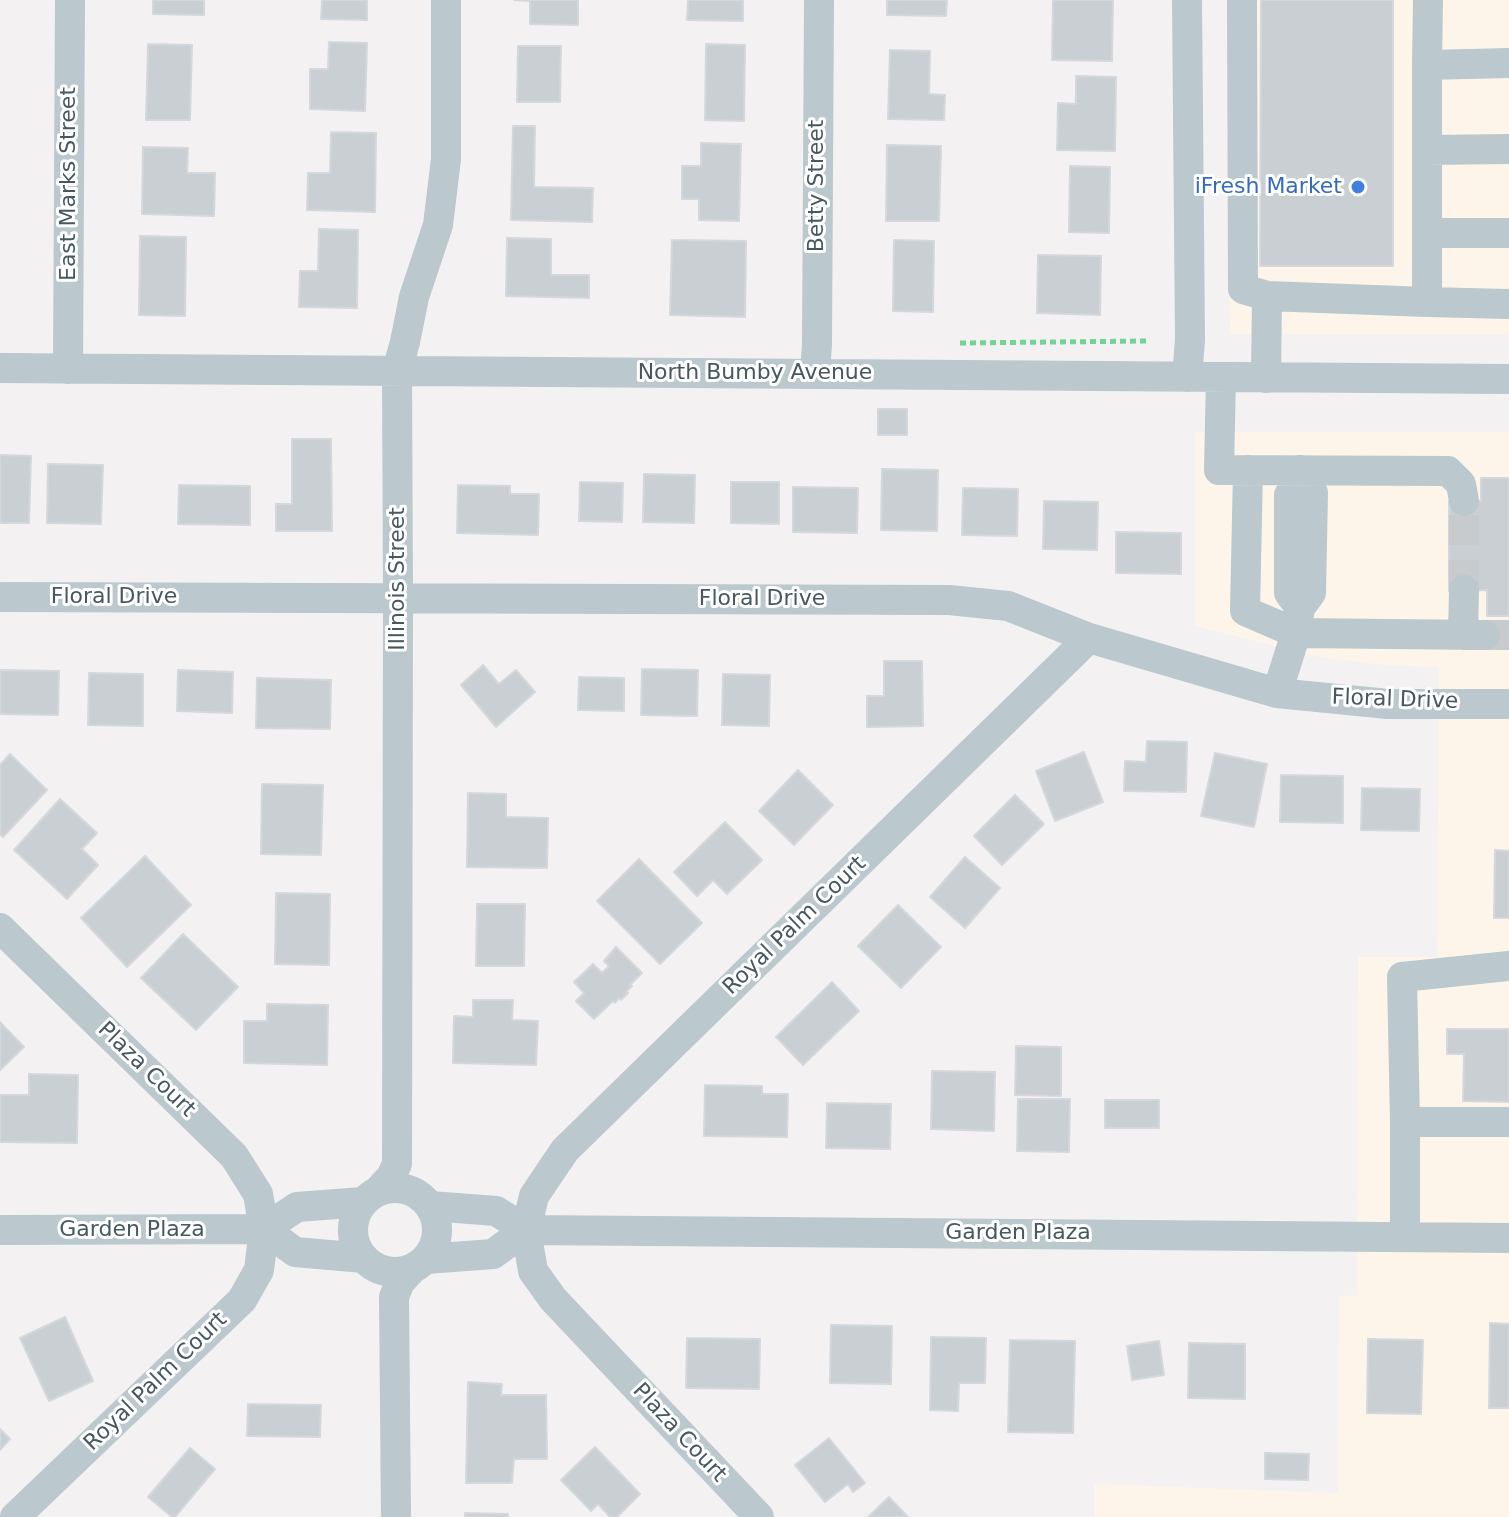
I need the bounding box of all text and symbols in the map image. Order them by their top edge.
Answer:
street label: East Marks Street [56,87,82,281]
street label: Betty Street [804,120,830,252]
place label: iFresh Market [1195,174,1342,200]
marker: iFresh Market [1349,178,1367,196]
street label: North Bumby Avenue [638,360,872,386]
street label: Illinois Street [385,507,411,651]
street label: Floral Drive [51,584,177,610]
street label: Floral Drive [699,586,825,612]
street label: Floral Drive [1331,685,1459,715]
street label: Royal Palm Court [718,851,872,1001]
street label: Plaza Court [92,1017,200,1123]
street label: Garden Plaza [59,1217,205,1243]
street label: Garden Plaza [945,1220,1091,1246]
street label: Royal Palm Court [79,1307,233,1457]
street label: Plaza Court [627,1378,731,1488]

